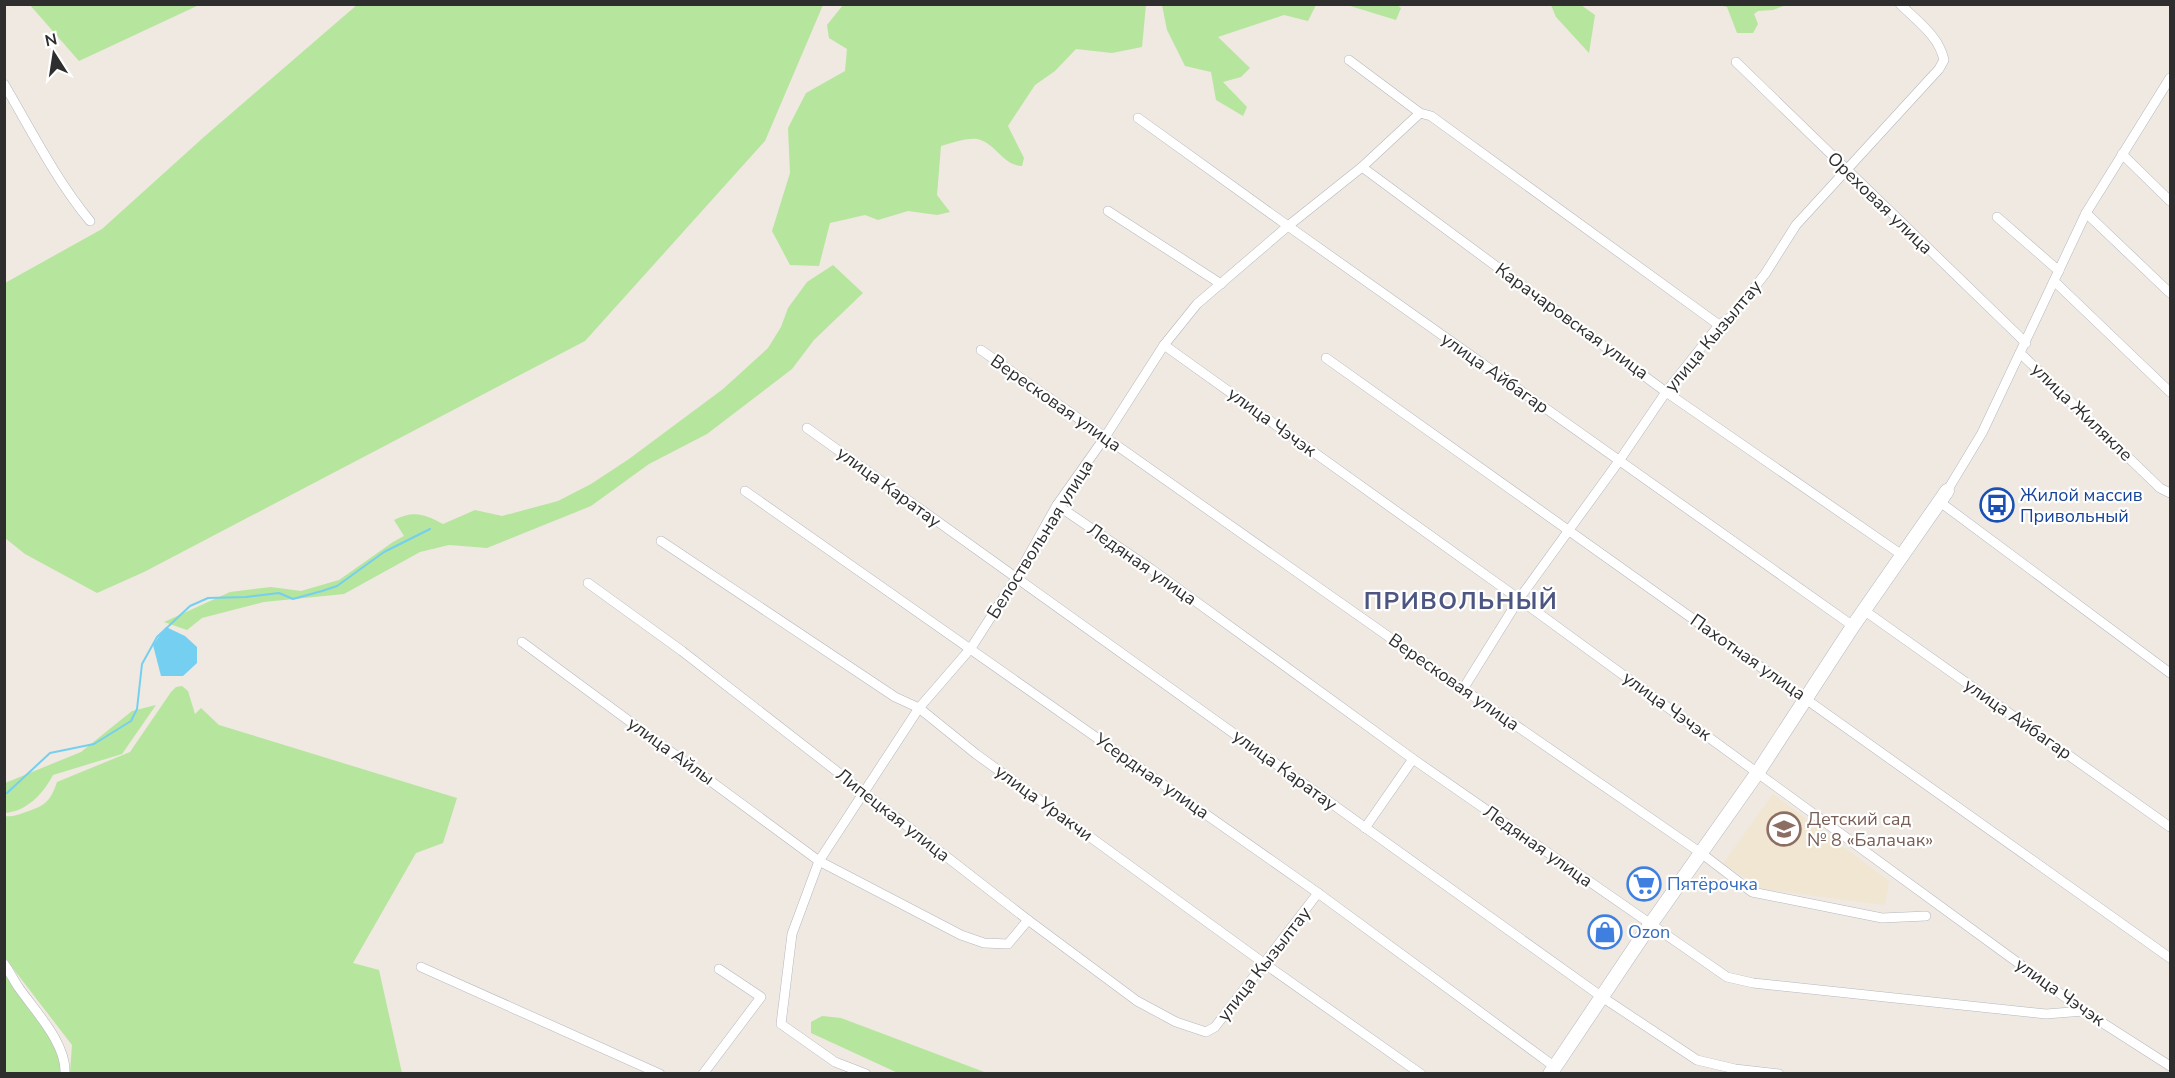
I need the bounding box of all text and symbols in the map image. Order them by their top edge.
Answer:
north arrow [24,24,84,84]
text: N [43,28,59,52]
street label: Ореховая улица [1822,147,1938,259]
street label: Карачаровская улица [1490,257,1654,385]
street label: улица Кызылтау [1659,275,1767,397]
street label: улица Айбагар [1436,327,1554,419]
street label: Вересковая улица [986,349,1126,457]
street label: улица Жилякле [2026,357,2138,467]
street label: улица Чэчэк [1223,382,1322,463]
street label: улица Каратау [832,441,946,533]
street label: Белоствольная улица [981,455,1099,623]
place label: Жилой массив Привольный [2020,483,2143,528]
bus stop icon: Жилой массив Привольный [1979,487,2015,523]
street label: Ледяная улица [1083,517,1201,611]
district label: ПРИВОЛЬНЫЙ [1364,585,1558,617]
street label: Пахотная улица [1686,608,1810,706]
street label: Вересковая улица [1384,628,1524,736]
street label: улица Чэчэк [1618,666,1717,747]
street label: улица Айбагар [1959,673,2077,765]
street label: улица Айлы [623,711,719,791]
street label: улица Каратау [1228,724,1342,816]
street label: Усердная улица [1089,727,1214,825]
street label: улица Уракчи [990,759,1098,847]
street label: Липецкая улица [831,763,955,867]
street label: Ледяная улица [1479,799,1597,893]
place label: Детский сад № 8 «Балачак» [1807,807,1933,852]
school or university icon: Детский сад № 8 «Балачак» [1766,811,1802,847]
supermarket icon: Пятёрочка [1626,866,1662,902]
place label: Пятёрочка [1667,872,1758,896]
street label: улица Кызылтау [1212,901,1317,1026]
shop icon: Ozon [1587,914,1623,950]
place label: Ozon [1628,920,1670,944]
street label: улица Чэчэк [2011,952,2110,1032]

